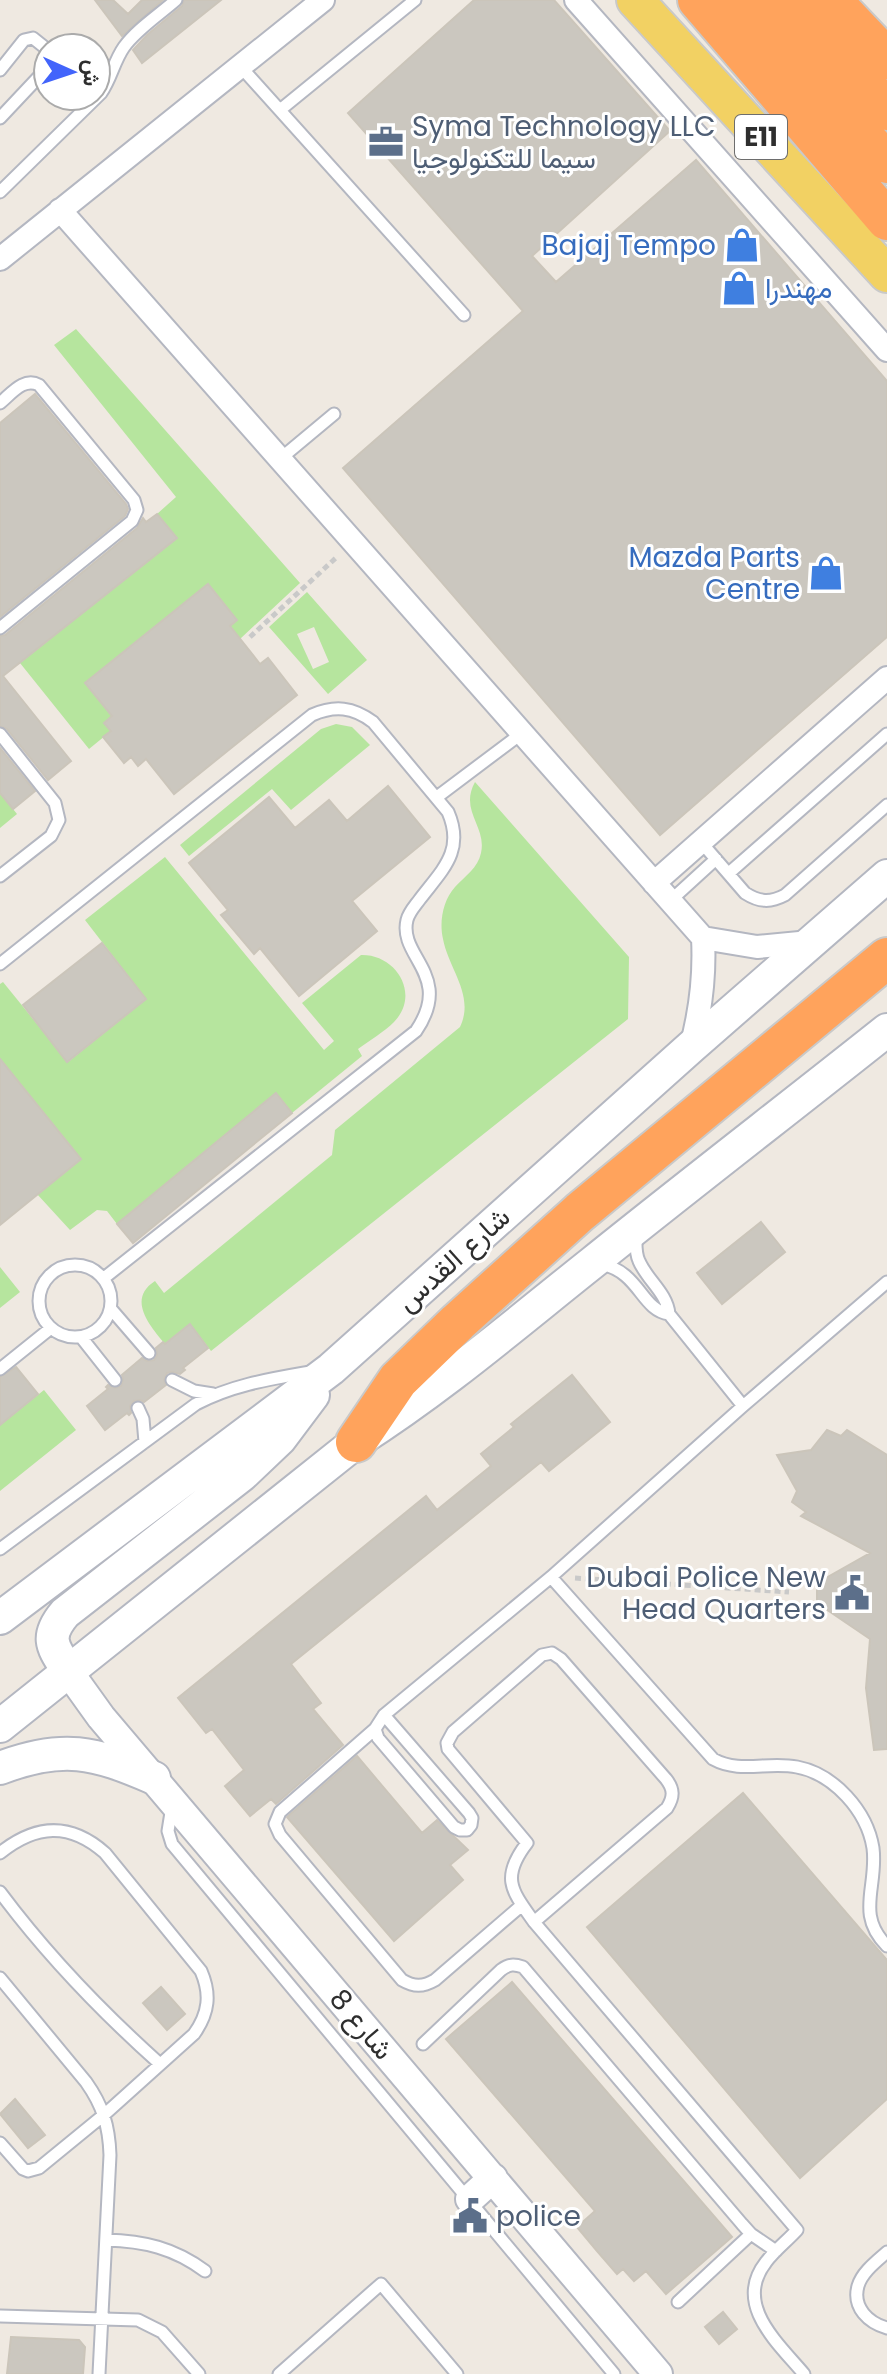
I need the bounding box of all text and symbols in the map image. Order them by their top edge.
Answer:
north arrow [32,32,112,112]
text: ش [75,59,108,87]
place label: Syma Technology LLC سيما للتكنولوجيا [412,107,716,178]
road number: E11 [735,115,787,159]
office icon: Syma Technology LLC سيما للتكنولوجيا [367,123,405,161]
place label: Bajaj Tempo [541,226,716,265]
shop icon: Bajaj Tempo [723,226,761,264]
shop icon: مهندرا [720,269,758,307]
place label: مهندرا [765,269,832,308]
place label: Mazda Parts Centre [628,538,800,609]
shop icon: Mazda Parts Centre [807,554,845,592]
street label: شارع القدس [388,1198,519,1321]
place label: Dubai Police New Head Quarters [586,1558,826,1629]
public building icon: Dubai Police New Head Quarters [833,1574,871,1612]
street label: شارع 8 [320,1981,403,2068]
public building icon: police [451,2197,489,2235]
place label: police [496,2197,581,2236]

